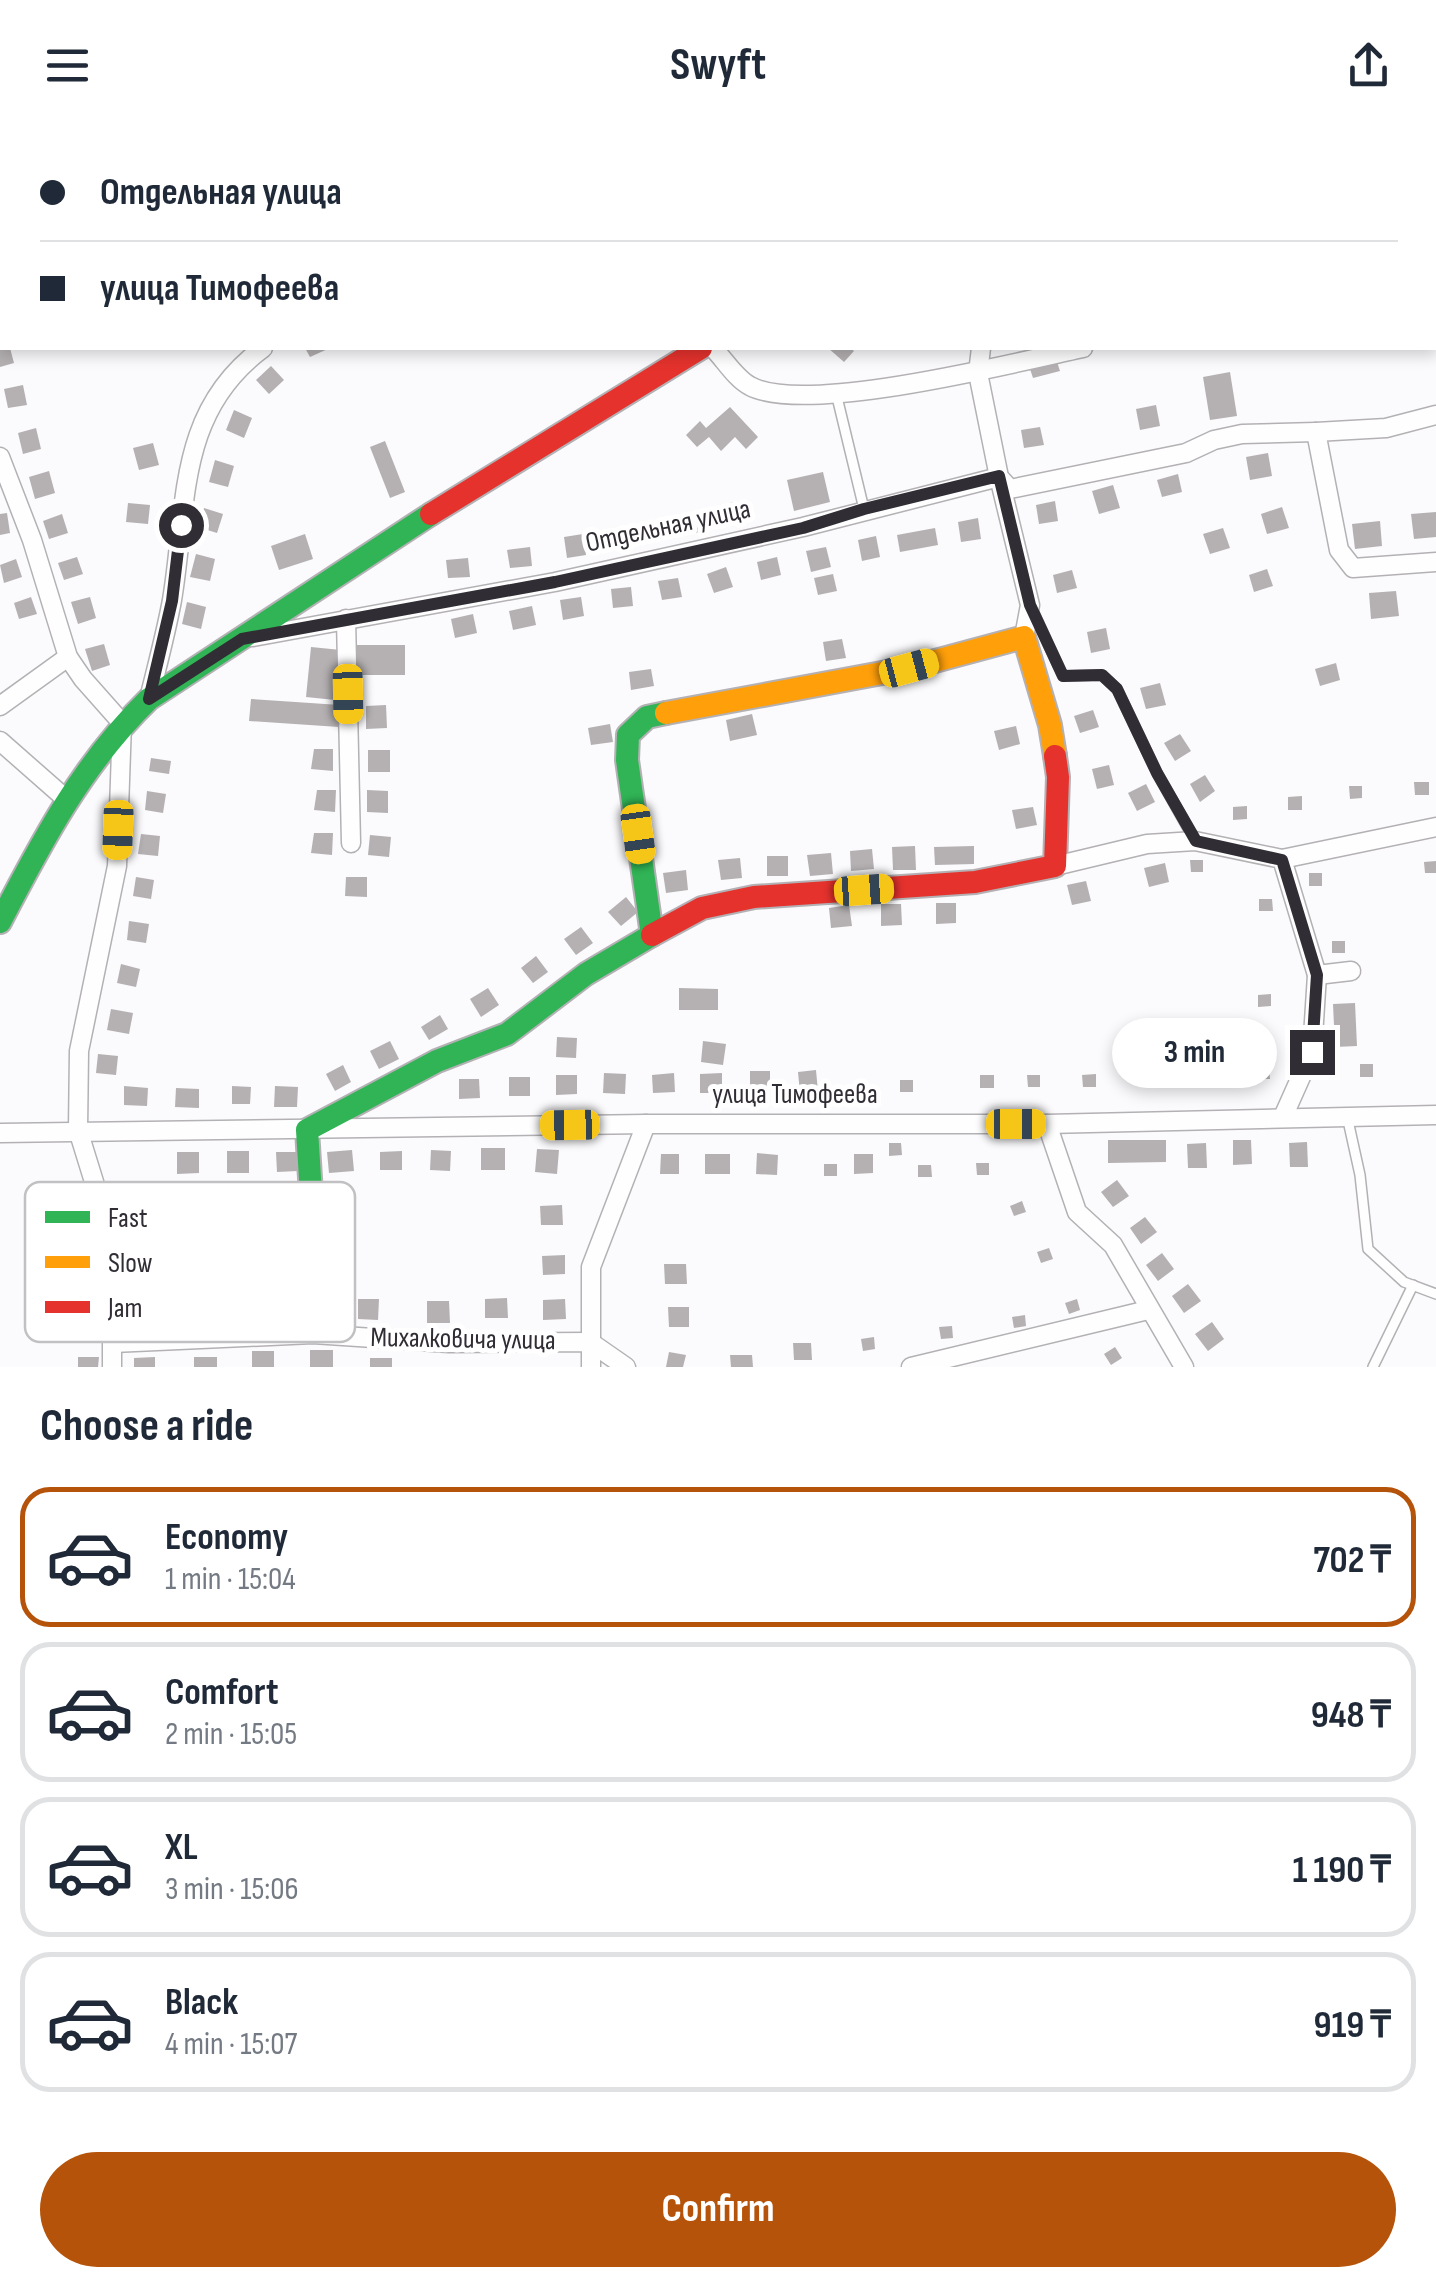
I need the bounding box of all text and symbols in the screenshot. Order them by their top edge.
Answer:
icon: menu [40,38,95,93]
text: Swyft [670,38,766,93]
icon: share [1341,38,1396,93]
text: Отдельная улица [100,170,342,215]
text: улица Тимофеева [100,266,339,311]
street label: Отдельная улица [582,492,754,560]
route start [159,503,204,548]
car [876,646,942,690]
car [332,664,364,724]
car [102,799,134,861]
car [619,802,657,866]
car [833,873,895,907]
callout: 3 min [1112,1017,1277,1087]
route end [1290,1030,1335,1075]
text: 3 min [1164,1033,1225,1072]
street label: улица Тимофеева [712,1078,878,1111]
car [540,1109,600,1141]
car [986,1109,1046,1139]
legend [25,1182,355,1342]
text: Fast [108,1202,147,1235]
text: Slow [108,1247,153,1280]
text: Jam [107,1292,143,1325]
street label: Михалковича улица [370,1321,556,1357]
text: Choose a ride [40,1399,253,1454]
icon: car [45,1512,135,1602]
text: Economy [165,1515,288,1560]
text: 702 ₸ [1313,1538,1391,1583]
text: 1 min · 15:04 [165,1560,296,1599]
icon: car [45,1667,135,1757]
text: Comfort [165,1670,279,1715]
text: 948 ₸ [1311,1693,1391,1738]
text: 2 min · 15:05 [165,1715,297,1754]
icon: car [45,1822,135,1912]
text: XL [165,1825,198,1870]
text: 1 190 ₸ [1293,1848,1391,1893]
text: 3 min · 15:06 [165,1870,299,1909]
icon: car [45,1977,135,2067]
text: Black [165,1980,238,2025]
text: 919 ₸ [1313,2003,1391,2048]
text: 4 min · 15:07 [165,2025,297,2064]
button: Confirm [40,2152,1396,2267]

